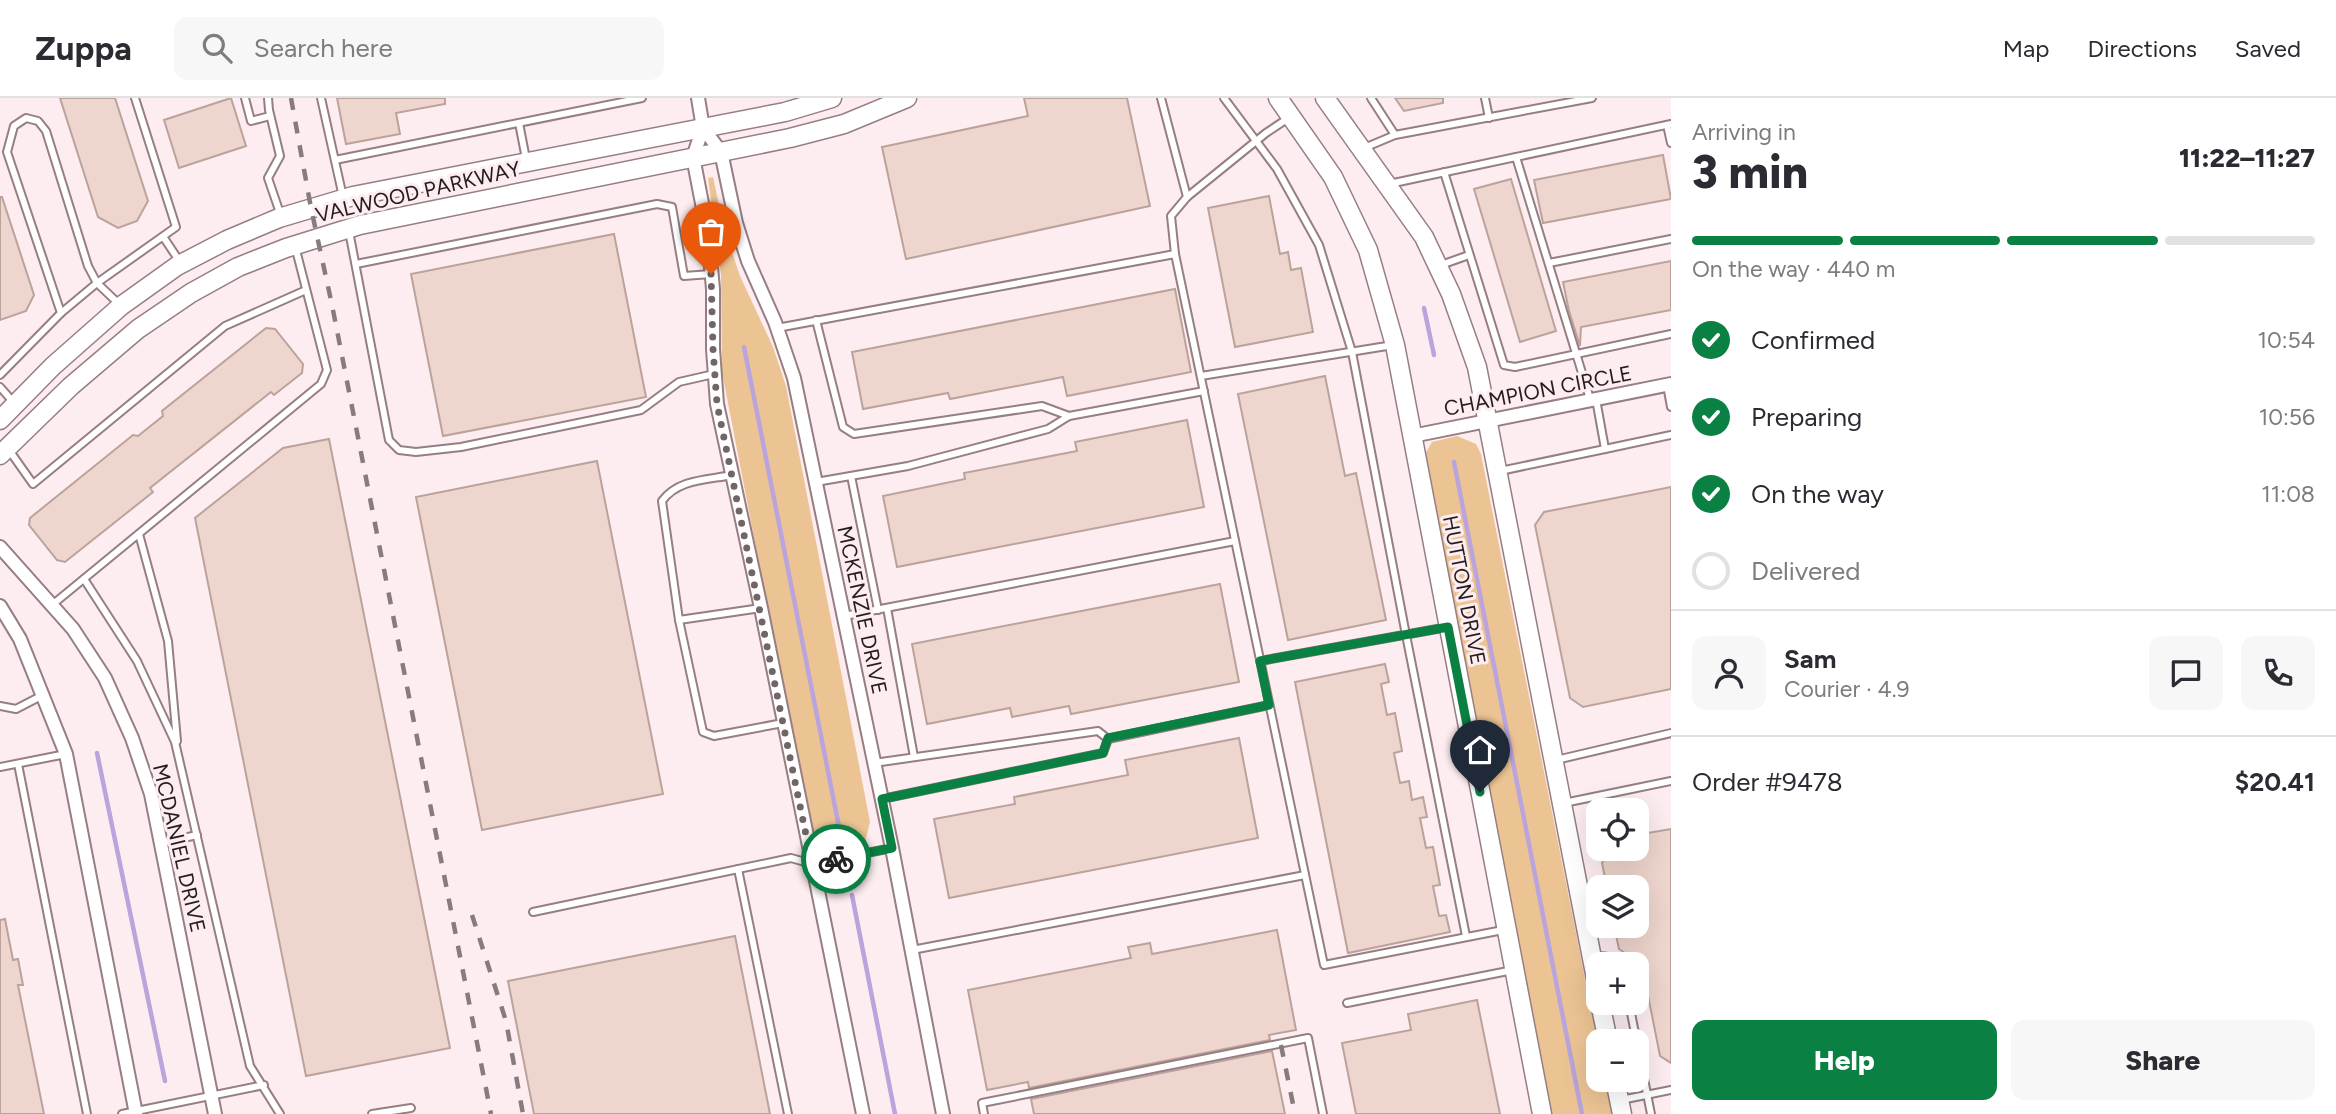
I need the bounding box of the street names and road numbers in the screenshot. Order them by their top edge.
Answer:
street label: VALWOOD PARKWAY [313,156,523,227]
street label: CHAMPION CIRCLE [1442,360,1634,421]
street label: HUTTON DRIVE [1438,513,1491,667]
street label: MCKENZIE DRIVE [832,523,893,696]
street label: MCDANIEL DRIVE [148,761,211,935]

